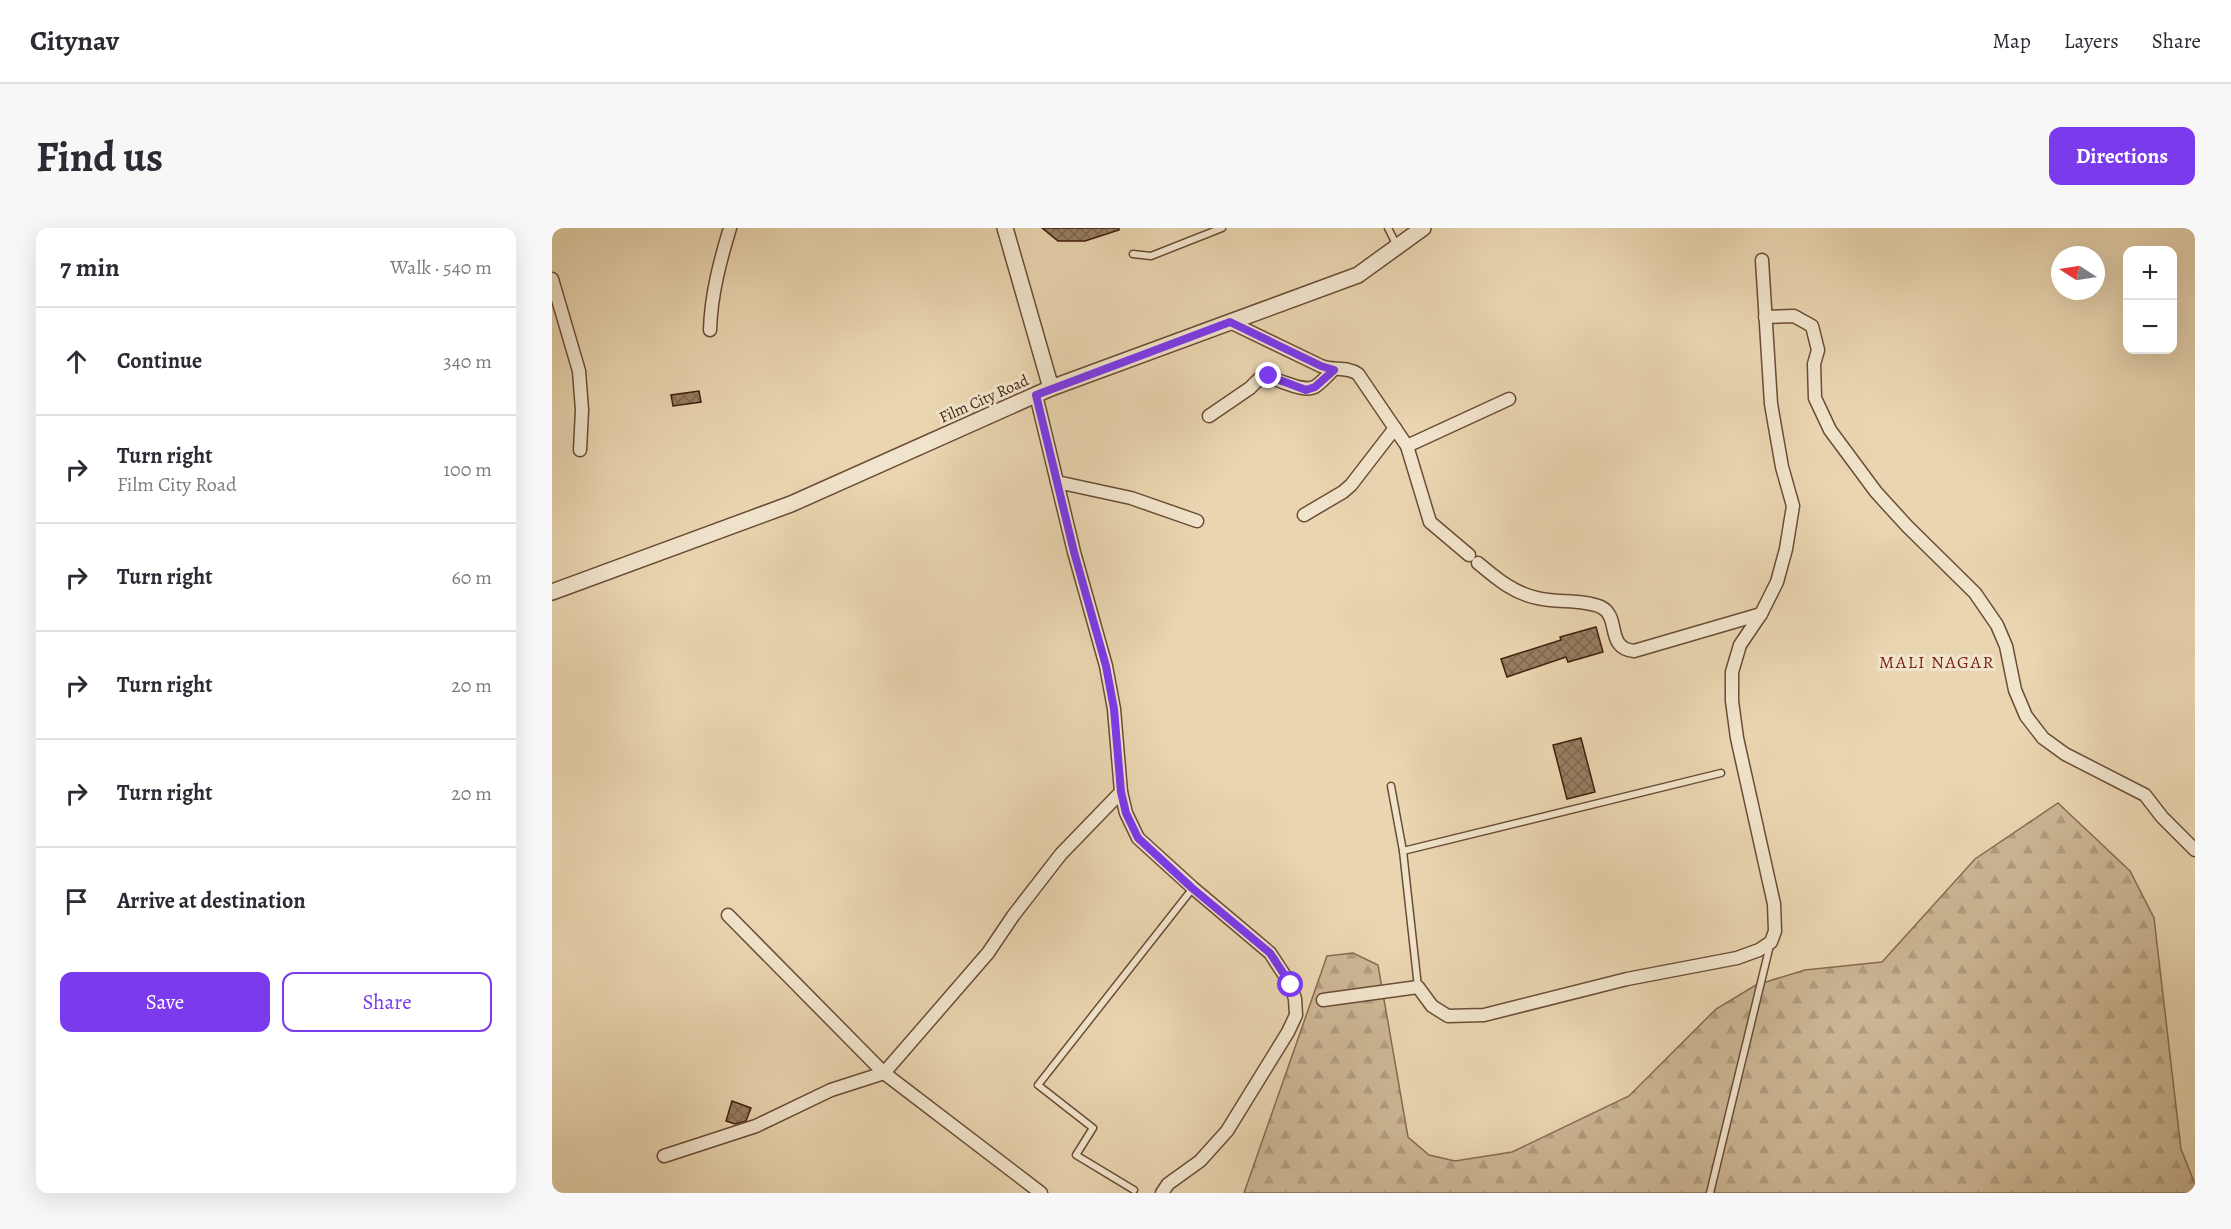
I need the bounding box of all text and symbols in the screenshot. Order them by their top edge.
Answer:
text: Citynav [30,22,119,60]
text: Map [1992,27,2031,55]
text: Layers [2064,27,2119,55]
text: Share [2152,27,2201,55]
button: Directions [2049,127,2195,185]
text: Find us [36,128,163,185]
north arrow [2051,246,2105,300]
map controls [2123,246,2177,354]
button: + [2123,246,2177,300]
text: 7 min [60,250,120,285]
text: Walk · 540 m [390,254,492,281]
button: − [2123,300,2177,354]
icon: ahead [60,345,93,378]
text: Continue [117,346,202,376]
text: 340 m [443,348,492,375]
route end [1255,362,1281,388]
street label: Film City Road [936,369,1033,429]
text: Turn right [117,441,213,471]
icon: right [60,453,93,486]
text: 100 m [443,456,492,483]
text: Film City Road [117,471,237,498]
icon: right [60,561,93,594]
text: Turn right [117,562,213,592]
text: 60 m [452,564,492,591]
district label: MALI NAGAR [1879,650,1995,674]
icon: right [60,669,93,702]
text: Turn right [117,670,213,700]
text: 20 m [451,672,492,699]
icon: right [60,777,93,810]
text: Turn right [117,778,213,808]
text: 20 m [451,780,492,807]
icon: arrive [60,885,93,918]
text: Arrive at destination [117,886,306,916]
route start [1277,971,1303,997]
button: Save [60,972,270,1032]
button: Share [282,972,492,1032]

